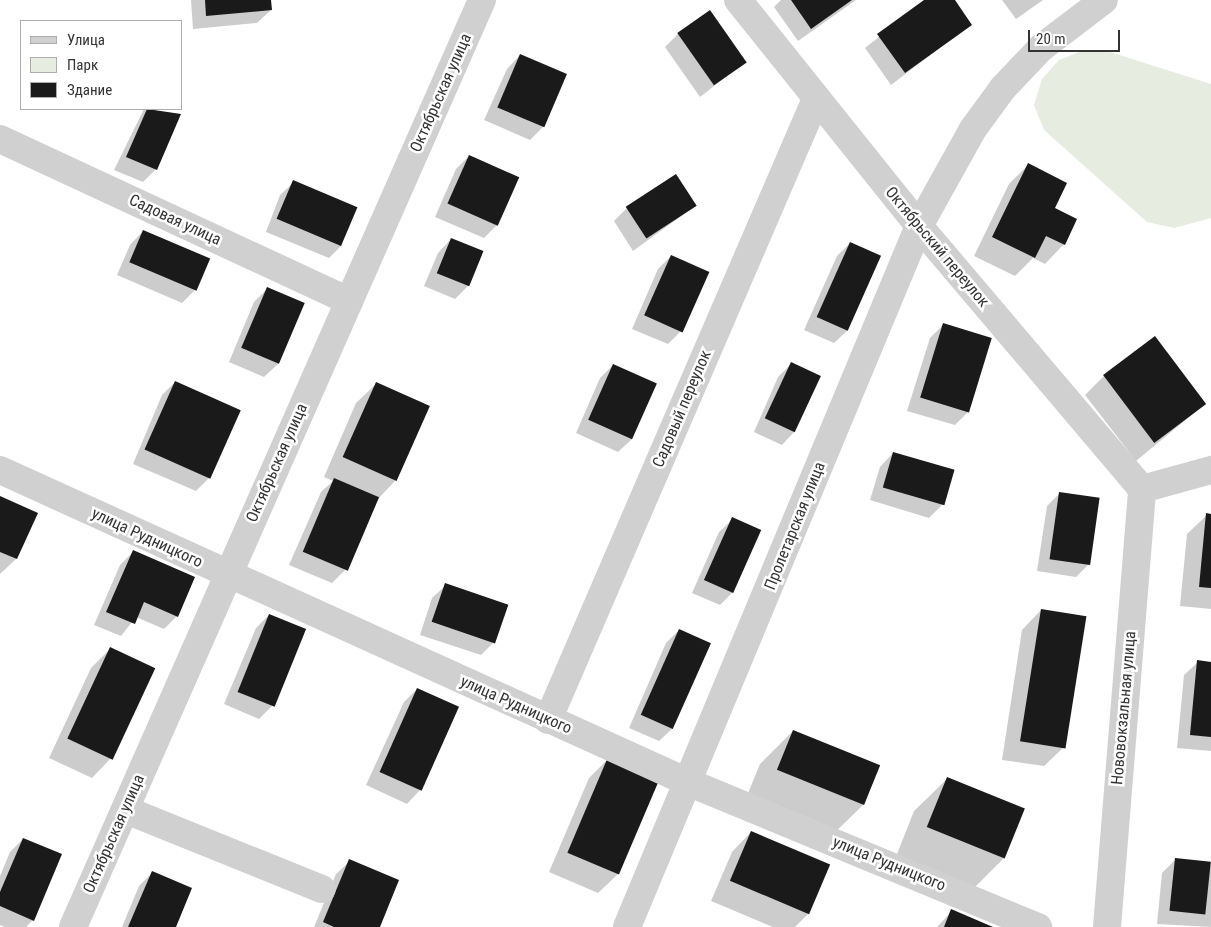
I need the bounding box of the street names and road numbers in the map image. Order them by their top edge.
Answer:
street label: Октябрьская улица [406,31,476,155]
street label: Октябрьский переулок [881,183,993,311]
street label: Садовая улица [126,190,224,250]
street label: Садовый переулок [649,348,715,470]
street label: Октябрьская улица [242,401,312,525]
street label: Пролетарская улица [761,459,829,593]
street label: улица Рудницкого [88,504,206,572]
street label: Нововокзальная улица [1108,630,1140,786]
street label: улица Рудницкого [457,672,575,738]
street label: Октябрьская улица [79,772,149,896]
street label: улица Рудницкого [830,833,948,895]

